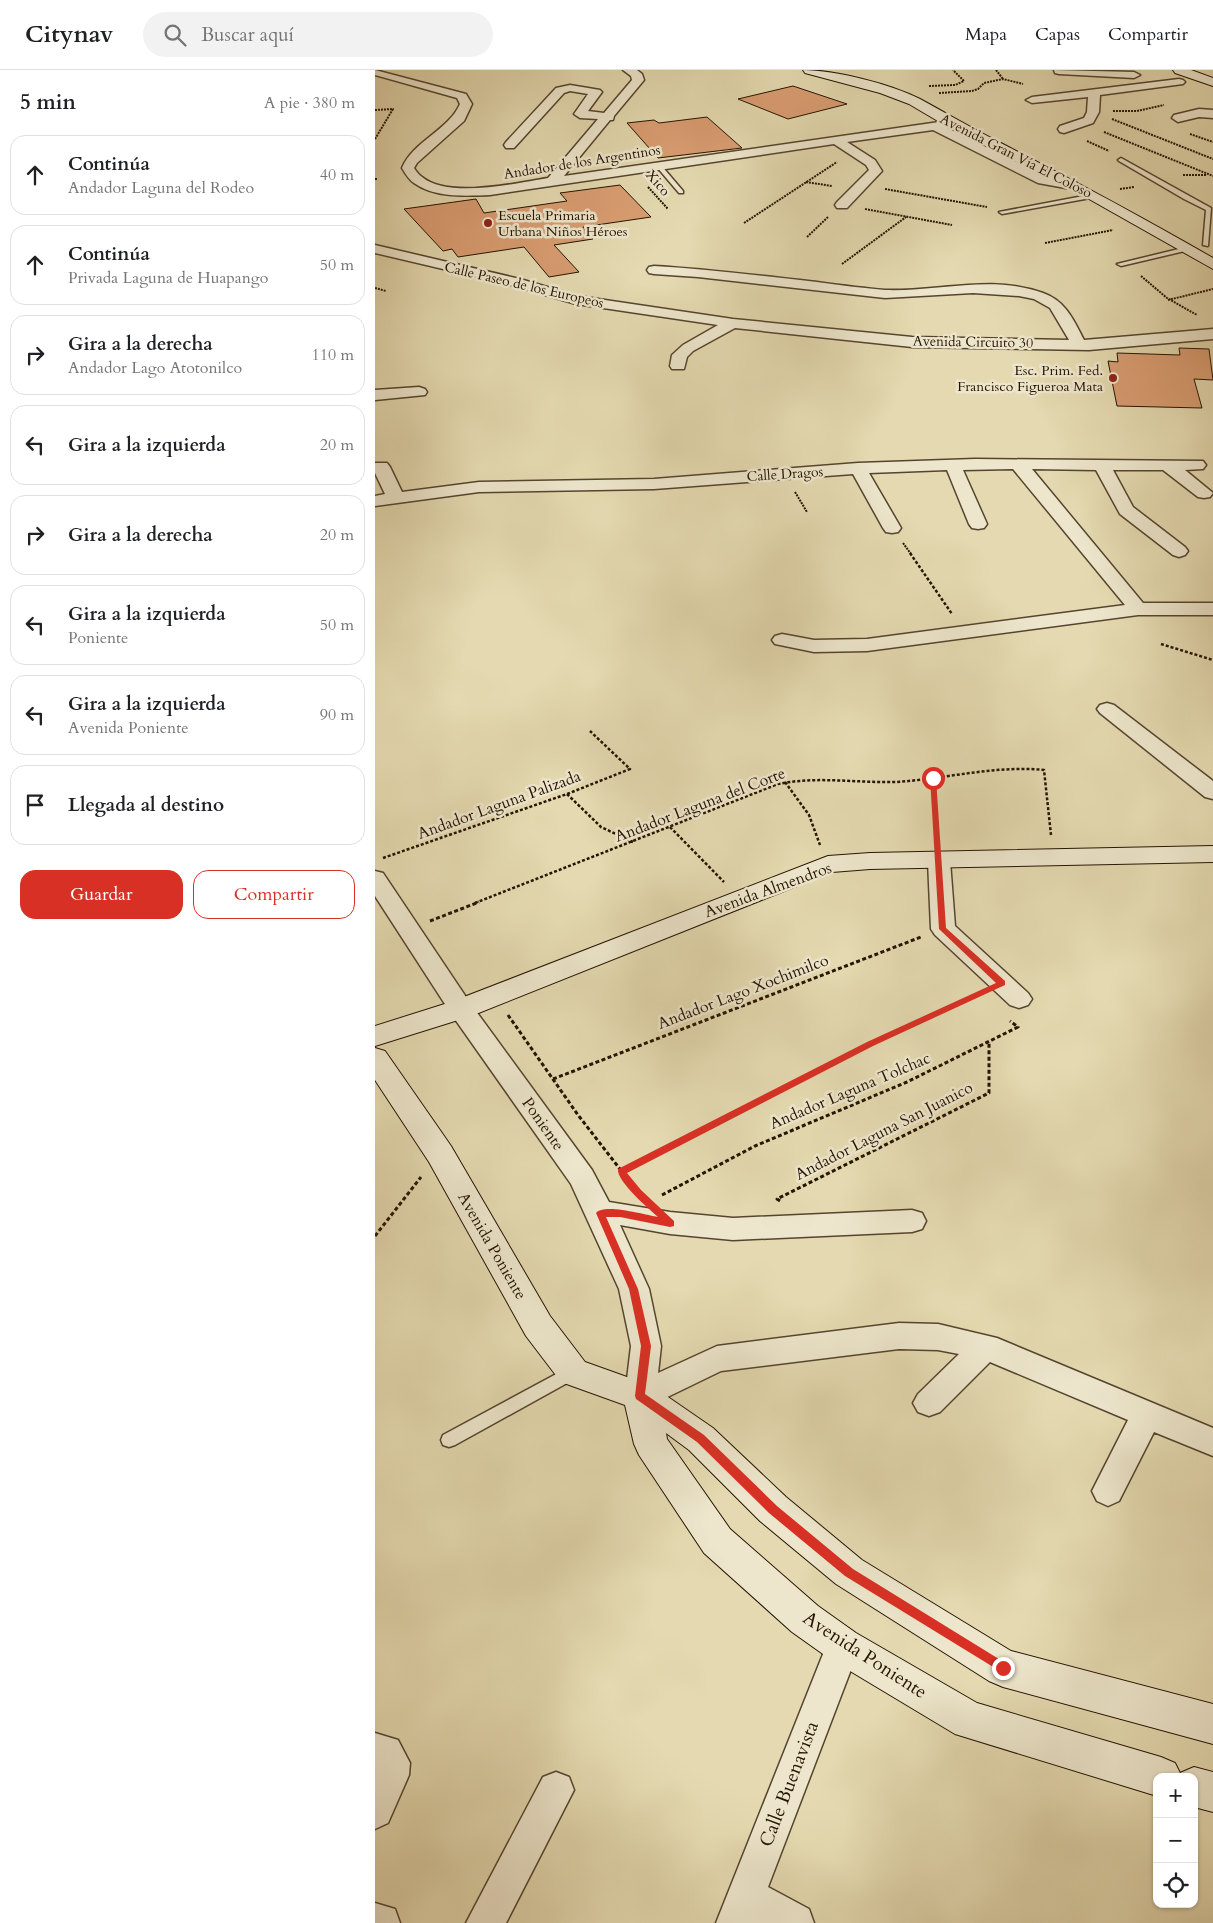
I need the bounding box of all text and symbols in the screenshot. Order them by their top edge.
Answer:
search box [143,12,493,57]
text: Citynav [25,18,113,51]
icon: search [161,21,189,49]
text: Buscar aquí [201,22,294,48]
text: Mapa [965,22,1007,47]
text: Capas [1035,22,1080,47]
text: Compartir [1108,22,1188,47]
text: 5 min [20,88,76,117]
text: A pie · 380 m [264,92,355,114]
street label: Avenida Gran Vía El Coloso [937,109,1096,203]
street label: Andador de los Argentinos [502,140,662,184]
text: Continúa [68,151,150,177]
icon: ahead [21,161,49,189]
text: 40 m [320,164,354,186]
street label: Xico [641,166,675,200]
text: Andador Laguna del Rodeo [68,177,254,199]
place label: Escuela Primaria Urbana Niños Héroes [498,206,628,241]
marker: Escuela Primaria Urbana Niños Héroes [482,217,494,229]
text: Continúa [68,241,150,267]
icon: ahead [21,251,49,279]
text: 50 m [320,254,354,276]
street label: Calle Paseo de los Europeos [443,257,606,313]
text: Privada Laguna de Huapango [68,267,268,289]
text: Gira a la derecha [68,331,213,357]
street label: Avenida Circuito 30 [913,331,1033,353]
icon: right [21,341,49,369]
text: 110 m [312,344,354,366]
text: Andador Lago Atotonilco [68,357,242,379]
place label: Esc. Prim. Fed. Francisco Figueroa Mata [957,361,1103,396]
marker: Esc. Prim. Fed. Francisco Figueroa Mata [1107,372,1119,384]
icon: left [21,431,49,459]
text: Gira a la izquierda [68,432,226,458]
text: 20 m [320,434,354,456]
street label: Calle Dragos [746,462,824,486]
icon: right [21,521,49,549]
text: Gira a la derecha [68,522,213,548]
text: 20 m [320,524,354,546]
text: Gira a la izquierda [68,601,226,627]
icon: left [21,611,49,639]
text: 50 m [320,614,354,636]
text: Poniente [68,627,128,649]
text: Gira a la izquierda [68,691,226,717]
icon: left [21,701,49,729]
text: 90 m [320,704,354,726]
text: Avenida Poniente [68,717,188,739]
street label: Andador Laguna del Corte [612,762,788,848]
street label: Andador Laguna Palizada [414,765,584,845]
route start [922,767,945,790]
icon: arrive [21,791,49,819]
text: Llegada al destino [68,792,224,818]
street label: Avenida Almendros [701,857,835,923]
button: Guardar [20,870,183,919]
button: Compartir [193,870,355,919]
street label: Andador Lago Xochimilco [654,949,832,1035]
street label: Andador Laguna Tolchac [766,1047,934,1135]
street label: Andador Laguna San Juanico [791,1076,977,1185]
street label: Poniente [517,1093,569,1155]
street label: Avenida Poniente [452,1188,532,1304]
street label: Avenida Poniente [798,1605,932,1705]
route end [992,1657,1015,1680]
street label: Calle Buenavista [753,1717,825,1851]
map controls [1153,1773,1198,1908]
button: + [1153,1773,1198,1818]
button: − [1153,1818,1198,1863]
button: locate [1153,1863,1198,1908]

